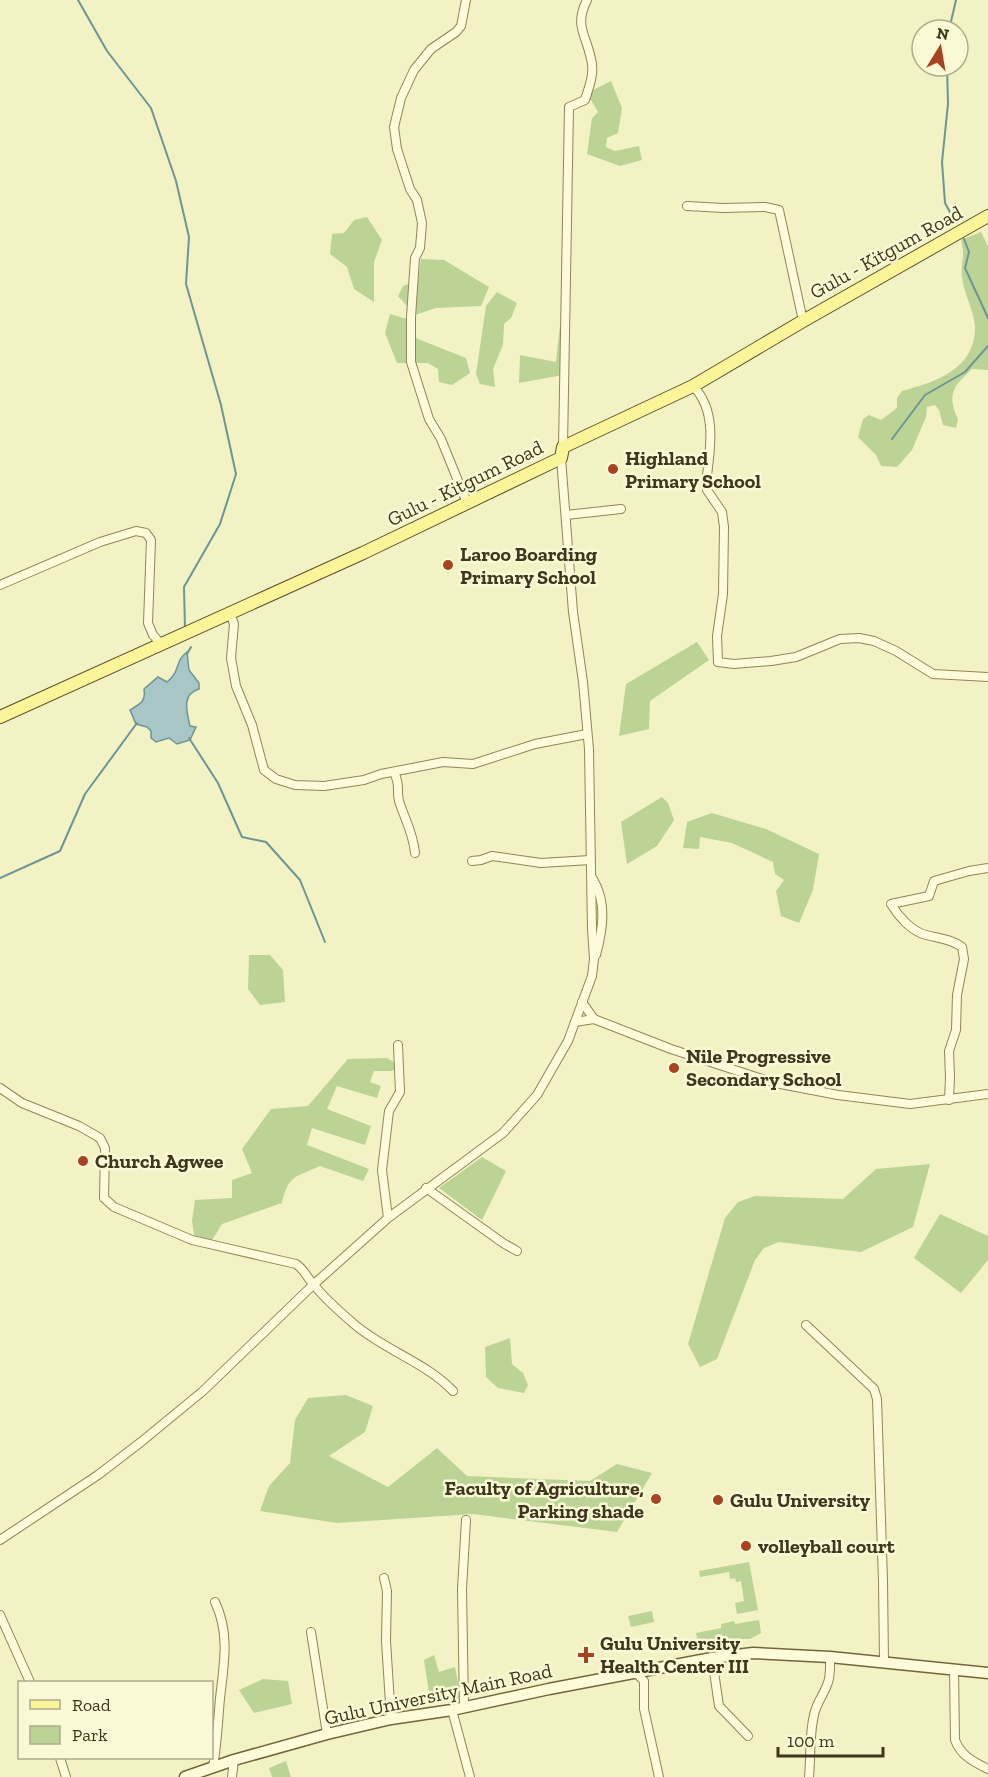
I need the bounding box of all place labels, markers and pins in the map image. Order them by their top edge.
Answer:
place label: Highland Primary School [625,446,761,493]
marker: Highland Primary School [606,462,620,476]
place label: Laroo Boarding Primary School [460,542,598,589]
marker: Laroo Boarding Primary School [441,558,455,572]
place label: Nile Progressive Secondary School [686,1044,842,1091]
marker: Nile Progressive Secondary School [667,1061,681,1075]
place label: Church Agwee [95,1149,224,1173]
marker: Church Agwee [76,1154,90,1168]
place label: Faculty of Agriculture, Parking shade [444,1476,644,1523]
place label: Gulu University [730,1488,871,1512]
marker: Faculty of Agriculture, Parking shade [649,1492,663,1506]
marker: Gulu University [711,1493,725,1507]
place label: volleyball court [758,1534,896,1558]
marker: volleyball court [739,1539,753,1553]
place label: Gulu University Health Center III [600,1631,749,1678]
marker: Gulu University Health Center III [577,1646,595,1664]

